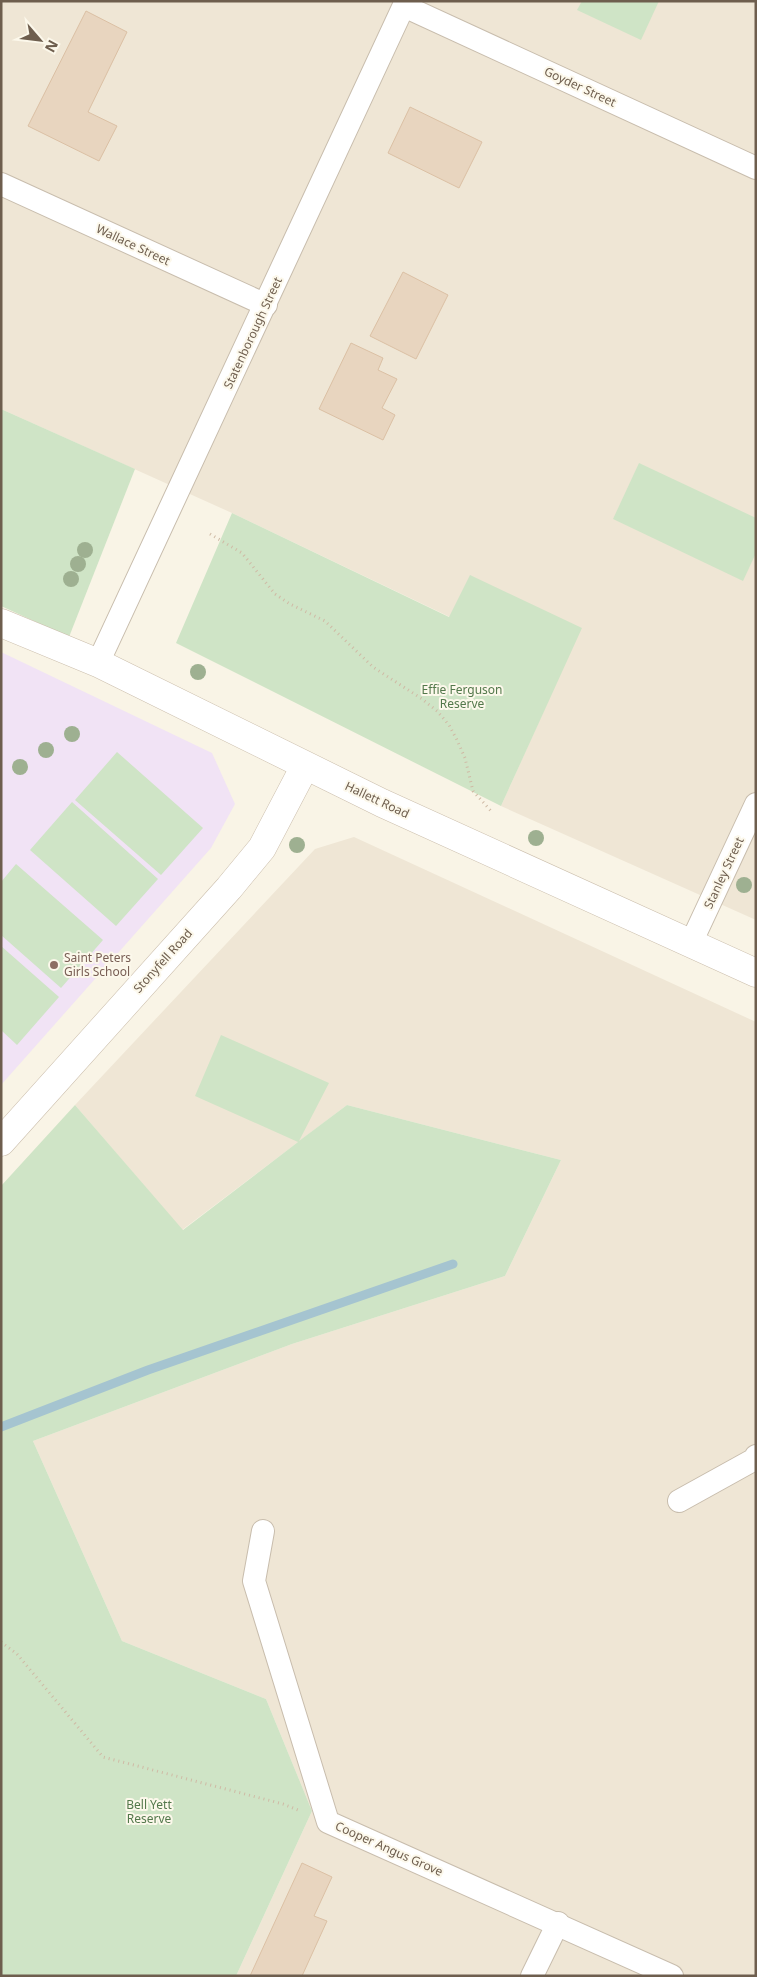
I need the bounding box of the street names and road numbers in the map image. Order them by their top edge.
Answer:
street label: Goyder Street [541,62,620,111]
street label: Wallace Street [93,220,174,269]
street label: Statenborough Street [219,273,286,391]
street label: Hallett Road [342,777,412,822]
street label: Stanley Street [699,834,748,911]
street label: Stonyfell Road [129,925,196,996]
street label: Cooper Angus Grove [333,1817,446,1880]

